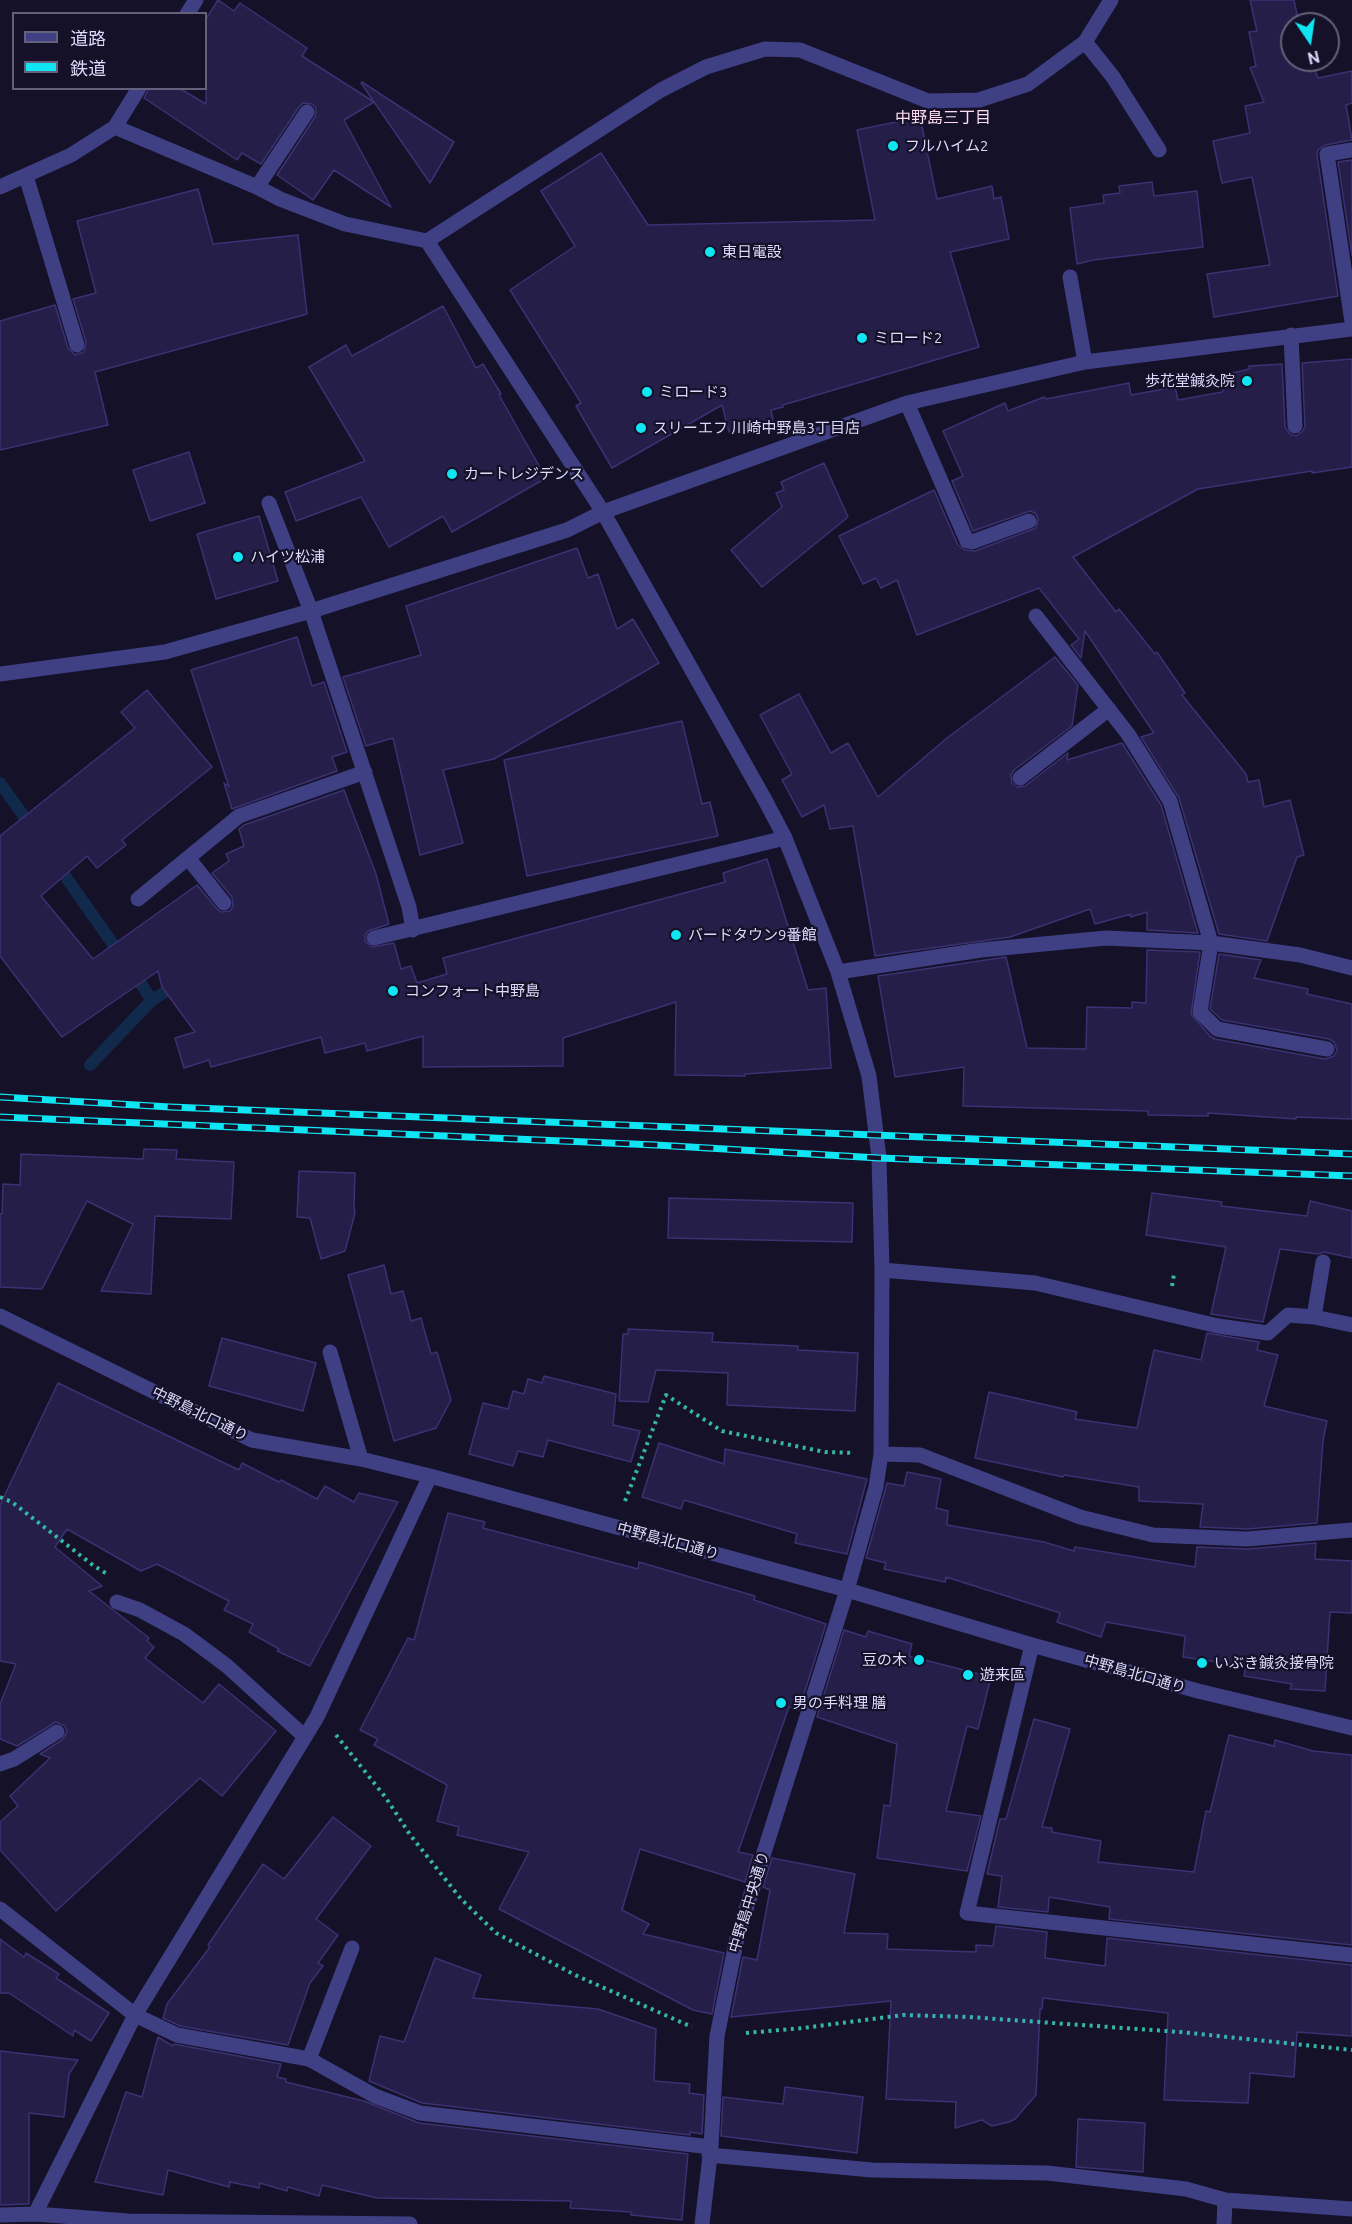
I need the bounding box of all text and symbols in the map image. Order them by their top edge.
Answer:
legend [12,12,207,90]
north arrow [1280,12,1340,72]
text: 道路 [70,28,106,48]
text: N [1306,47,1321,68]
text: 鉄道 [70,58,106,78]
district label: 中野島三丁目 [895,108,991,128]
place label: フルハイム2 [905,137,988,155]
marker: フルハイム2 [886,139,900,153]
place label: 東日電設 [722,243,782,261]
marker: 東日電設 [703,245,717,259]
place label: ミロード2 [874,329,942,347]
marker: ミロード2 [855,331,869,345]
place label: 歩花堂鍼灸院 [1145,372,1235,390]
marker: 歩花堂鍼灸院 [1240,374,1254,388]
place label: ミロード3 [659,383,727,401]
marker: ミロード3 [640,385,654,399]
place label: スリーエフ 川崎中野島3丁目店 [653,419,860,437]
marker: スリーエフ 川崎中野島3丁目店 [634,421,648,435]
place label: カートレジデンス [464,465,584,483]
marker: カートレジデンス [445,467,459,481]
place label: ハイツ松浦 [250,548,325,566]
marker: ハイツ松浦 [231,550,245,564]
place label: バードタウン9番館 [688,926,816,944]
marker: バードタウン9番館 [669,928,683,942]
place label: コンフォート中野島 [405,982,540,1000]
marker: コンフォート中野島 [386,984,400,998]
street label: 中野島北口通り [149,1383,251,1445]
street label: 中野島北口通り [615,1519,721,1563]
place label: 豆の木 [862,1651,907,1669]
street label: 中野島北口通り [1082,1651,1188,1697]
marker: 豆の木 [912,1653,926,1667]
place label: いぶき鍼灸接骨院 [1214,1654,1334,1672]
marker: いぶき鍼灸接骨院 [1195,1656,1209,1670]
place label: 遊来區 [980,1666,1025,1684]
marker: 遊来區 [961,1668,975,1682]
place label: 男の手料理 膳 [793,1694,886,1712]
marker: 男の手料理 膳 [774,1696,788,1710]
street label: 中野島中央通り [725,1849,773,1955]

